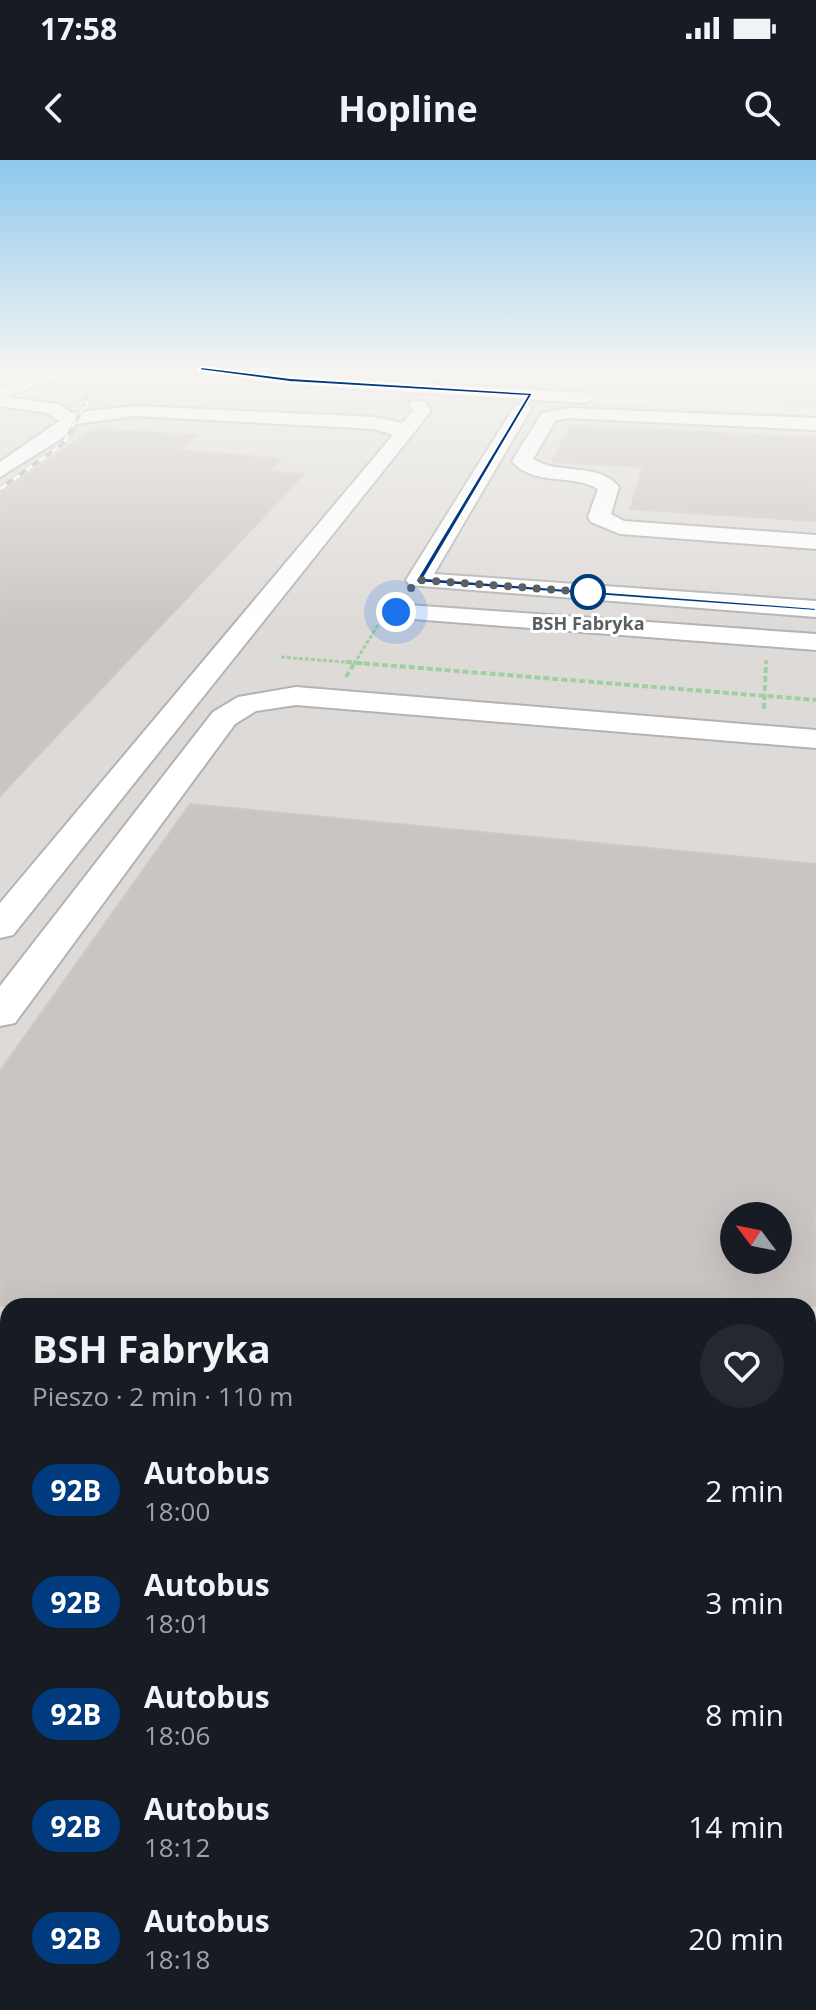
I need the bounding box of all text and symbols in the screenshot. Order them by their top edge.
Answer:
text: 17:58 [40,8,117,49]
text: Hopline [338,84,478,133]
icon: back [32,86,76,130]
icon: search [740,86,784,130]
marker: BSH Fabryka [571,575,605,609]
your location [376,592,416,632]
place label: BSH Fabryka [531,611,645,635]
north arrow [720,1202,792,1274]
map controls [720,1202,792,1274]
text: BSH Fabryka [32,1322,271,1374]
button: heart [700,1324,784,1408]
text: Pieszo · 2 min · 110 m [32,1378,293,1414]
text: Autobus [144,1452,270,1493]
text: 2 min [705,1470,784,1511]
text: 92B [51,1471,101,1509]
text: 18:00 [144,1493,210,1529]
text: Autobus [144,1564,270,1605]
text: 3 min [705,1582,784,1623]
text: 92B [51,1583,101,1621]
text: 18:01 [144,1605,210,1641]
text: Autobus [144,1676,270,1717]
text: 8 min [705,1694,784,1735]
text: 92B [51,1695,101,1733]
text: 18:06 [144,1717,210,1753]
text: Autobus [144,1788,270,1829]
text: 14 min [688,1806,784,1847]
text: 92B [51,1807,101,1845]
text: 18:12 [144,1829,210,1865]
text: Autobus [144,1900,270,1941]
text: 20 min [688,1918,784,1959]
text: 92B [51,1919,101,1957]
text: 18:18 [144,1941,210,1977]

